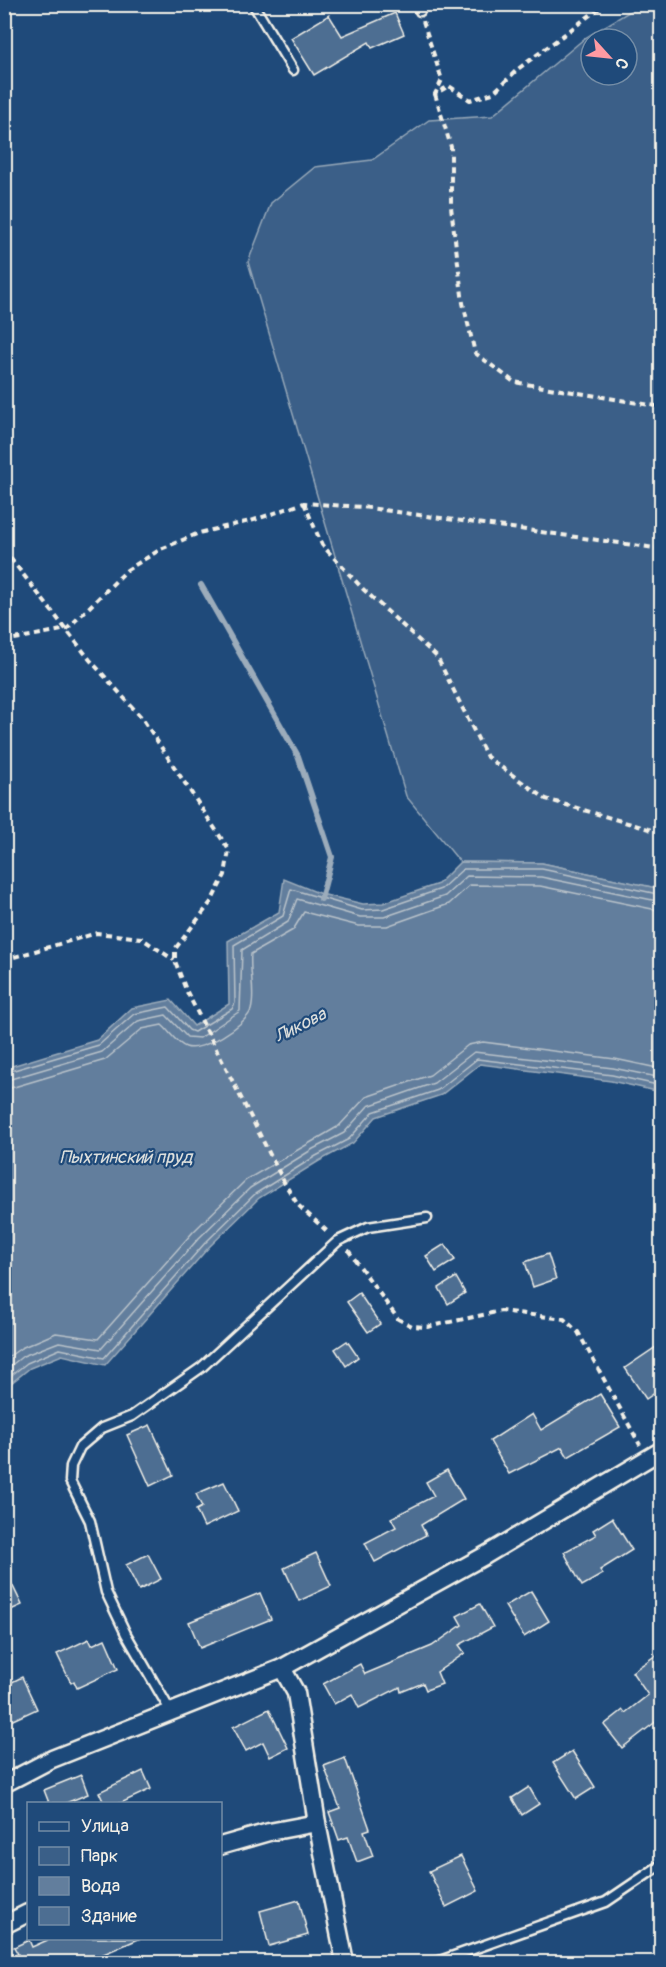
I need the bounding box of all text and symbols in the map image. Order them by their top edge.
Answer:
north arrow [579,27,639,87]
text: С [610,54,633,72]
water label: Ликова [271,1002,331,1048]
water label: Пыхтинский пруд [60,1146,194,1169]
legend [27,1802,222,1940]
text: Улица [81,1815,129,1838]
text: Парк [81,1845,118,1868]
text: Вода [81,1875,120,1898]
text: Здание [81,1905,137,1928]

